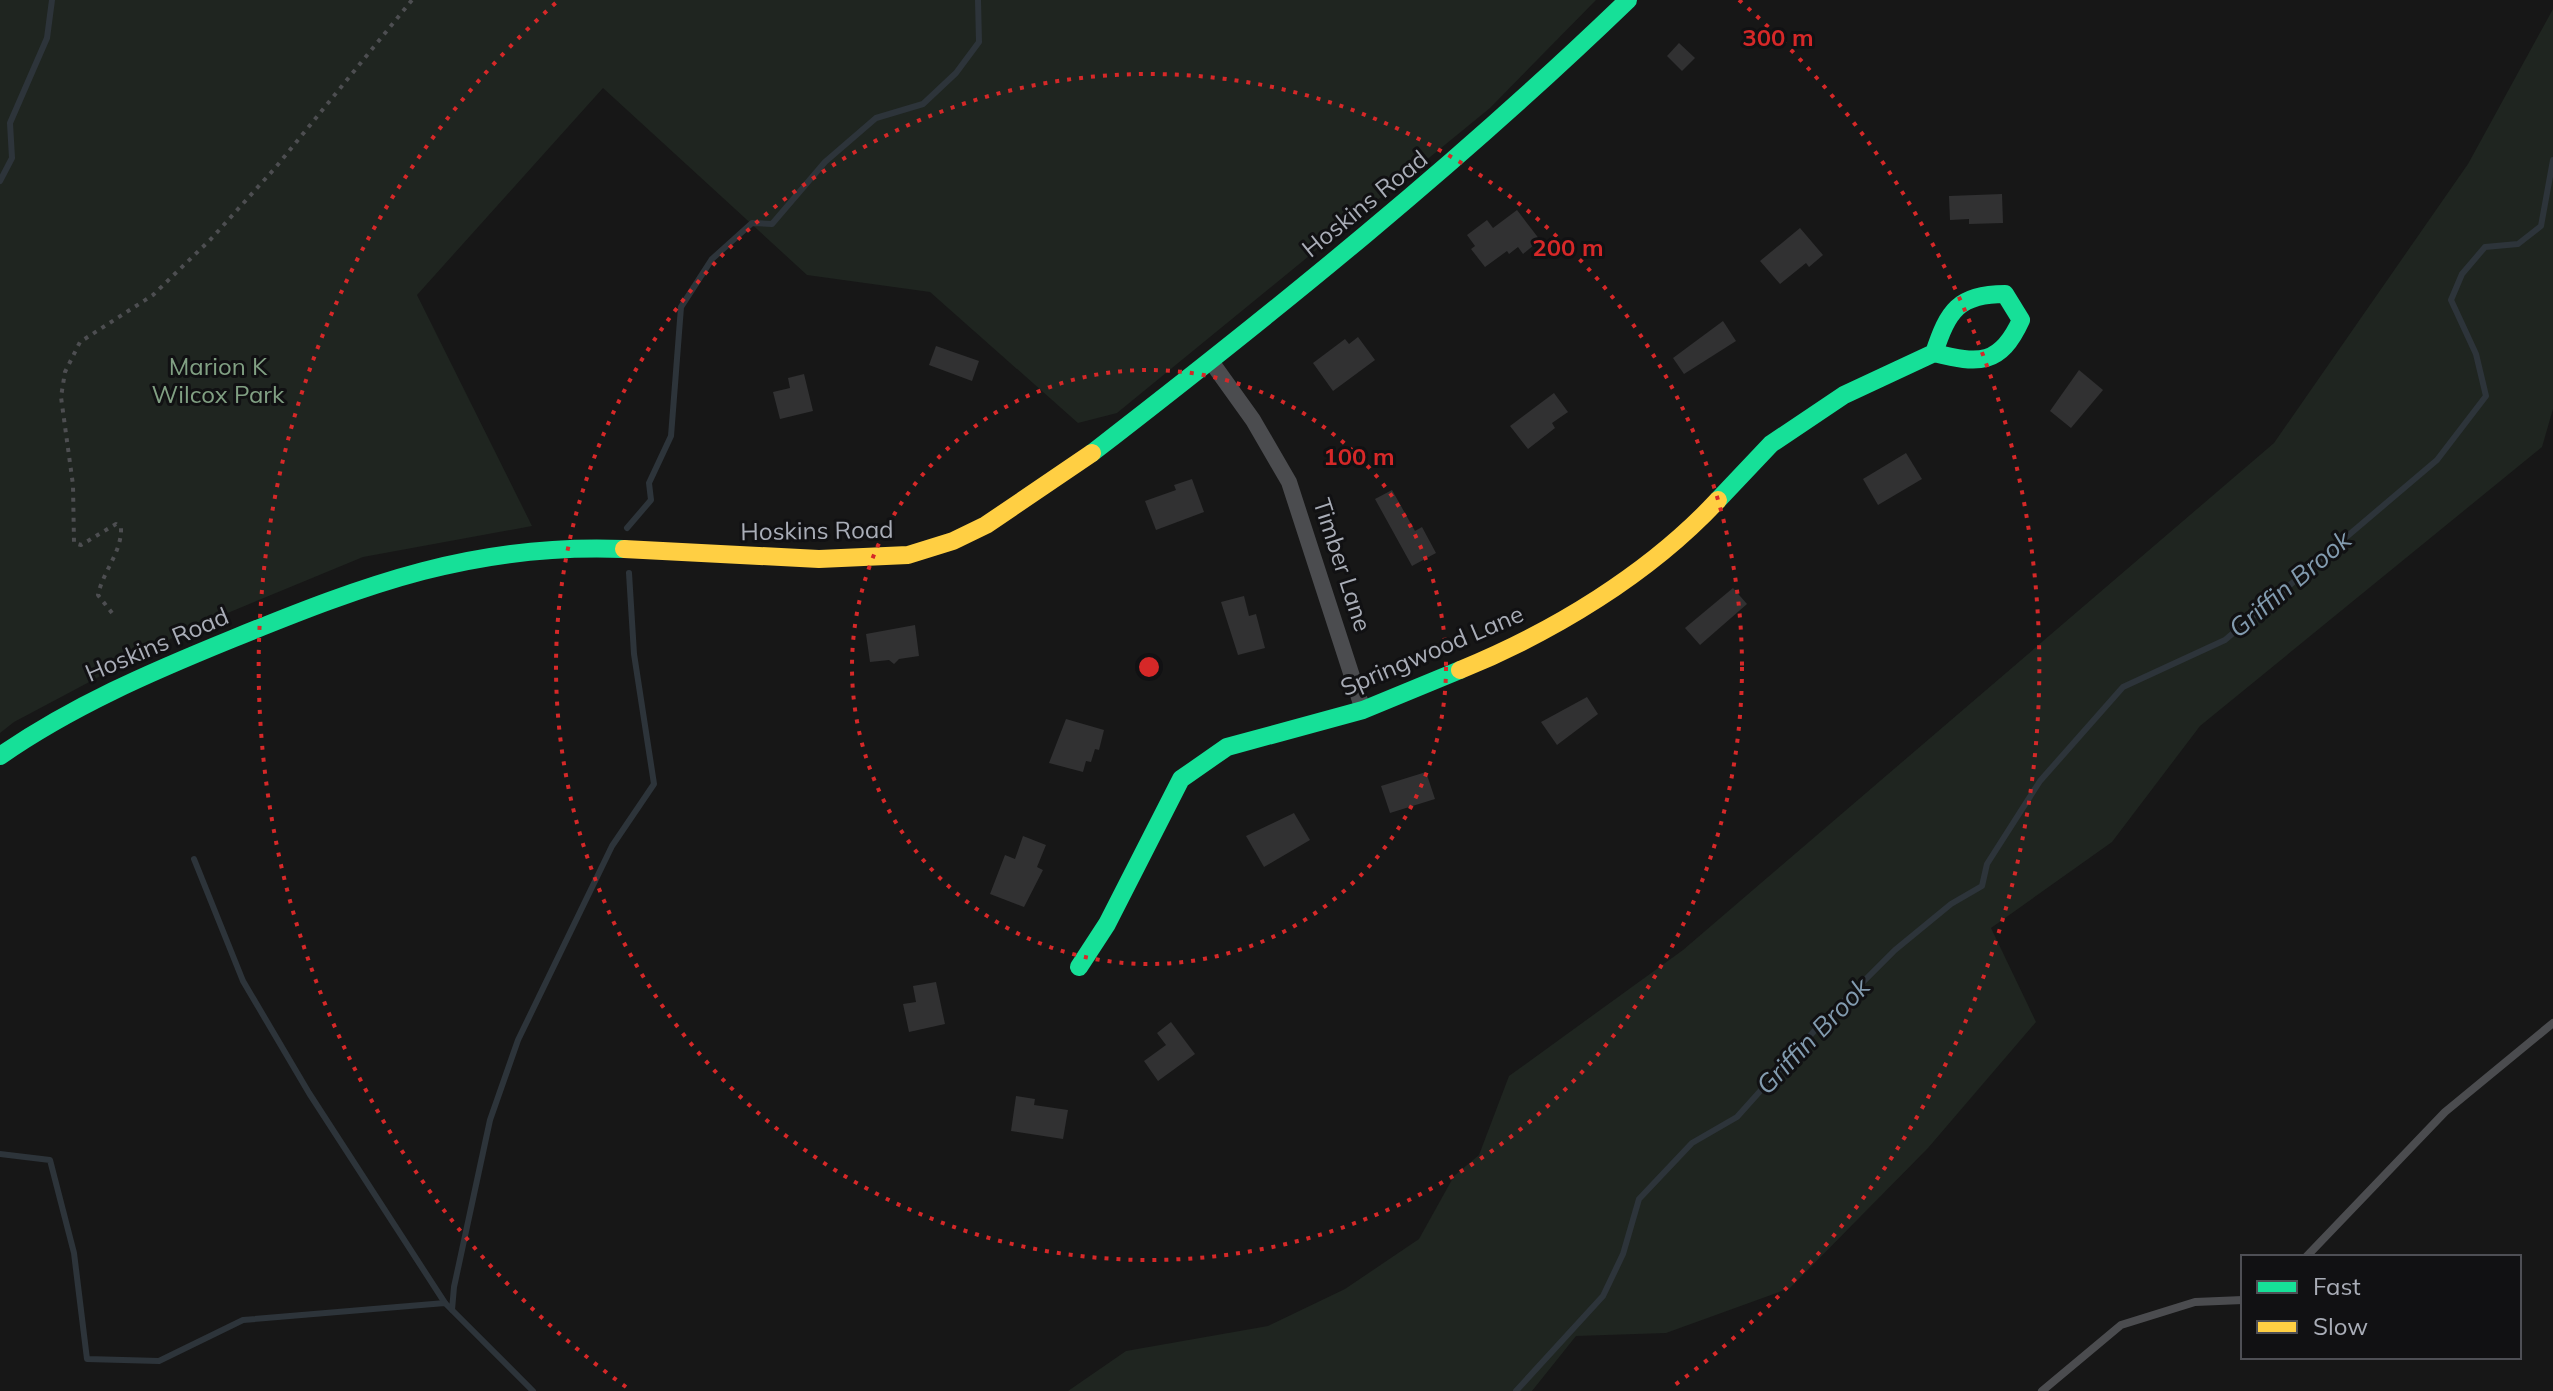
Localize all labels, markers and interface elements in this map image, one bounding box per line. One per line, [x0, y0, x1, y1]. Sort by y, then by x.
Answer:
text: 300 m [1742, 22, 1814, 52]
street label: Hoskins Road [1295, 143, 1433, 263]
text: 200 m [1532, 232, 1604, 262]
park label: Marion K Wilcox Park [152, 351, 285, 409]
text: 100 m [1323, 441, 1395, 471]
street label: Timber Lane [1307, 494, 1379, 635]
street label: Hoskins Road [740, 514, 894, 546]
water label: Griffin Brook [2222, 522, 2358, 644]
street label: Springwood Lane [1336, 598, 1528, 702]
street label: Hoskins Road [80, 600, 233, 688]
centre of rings [1135, 653, 1163, 681]
water label: Griffin Brook [1749, 970, 1877, 1101]
legend [2241, 1255, 2521, 1359]
text: Fast [2313, 1271, 2361, 1301]
text: Slow [2313, 1311, 2368, 1341]

